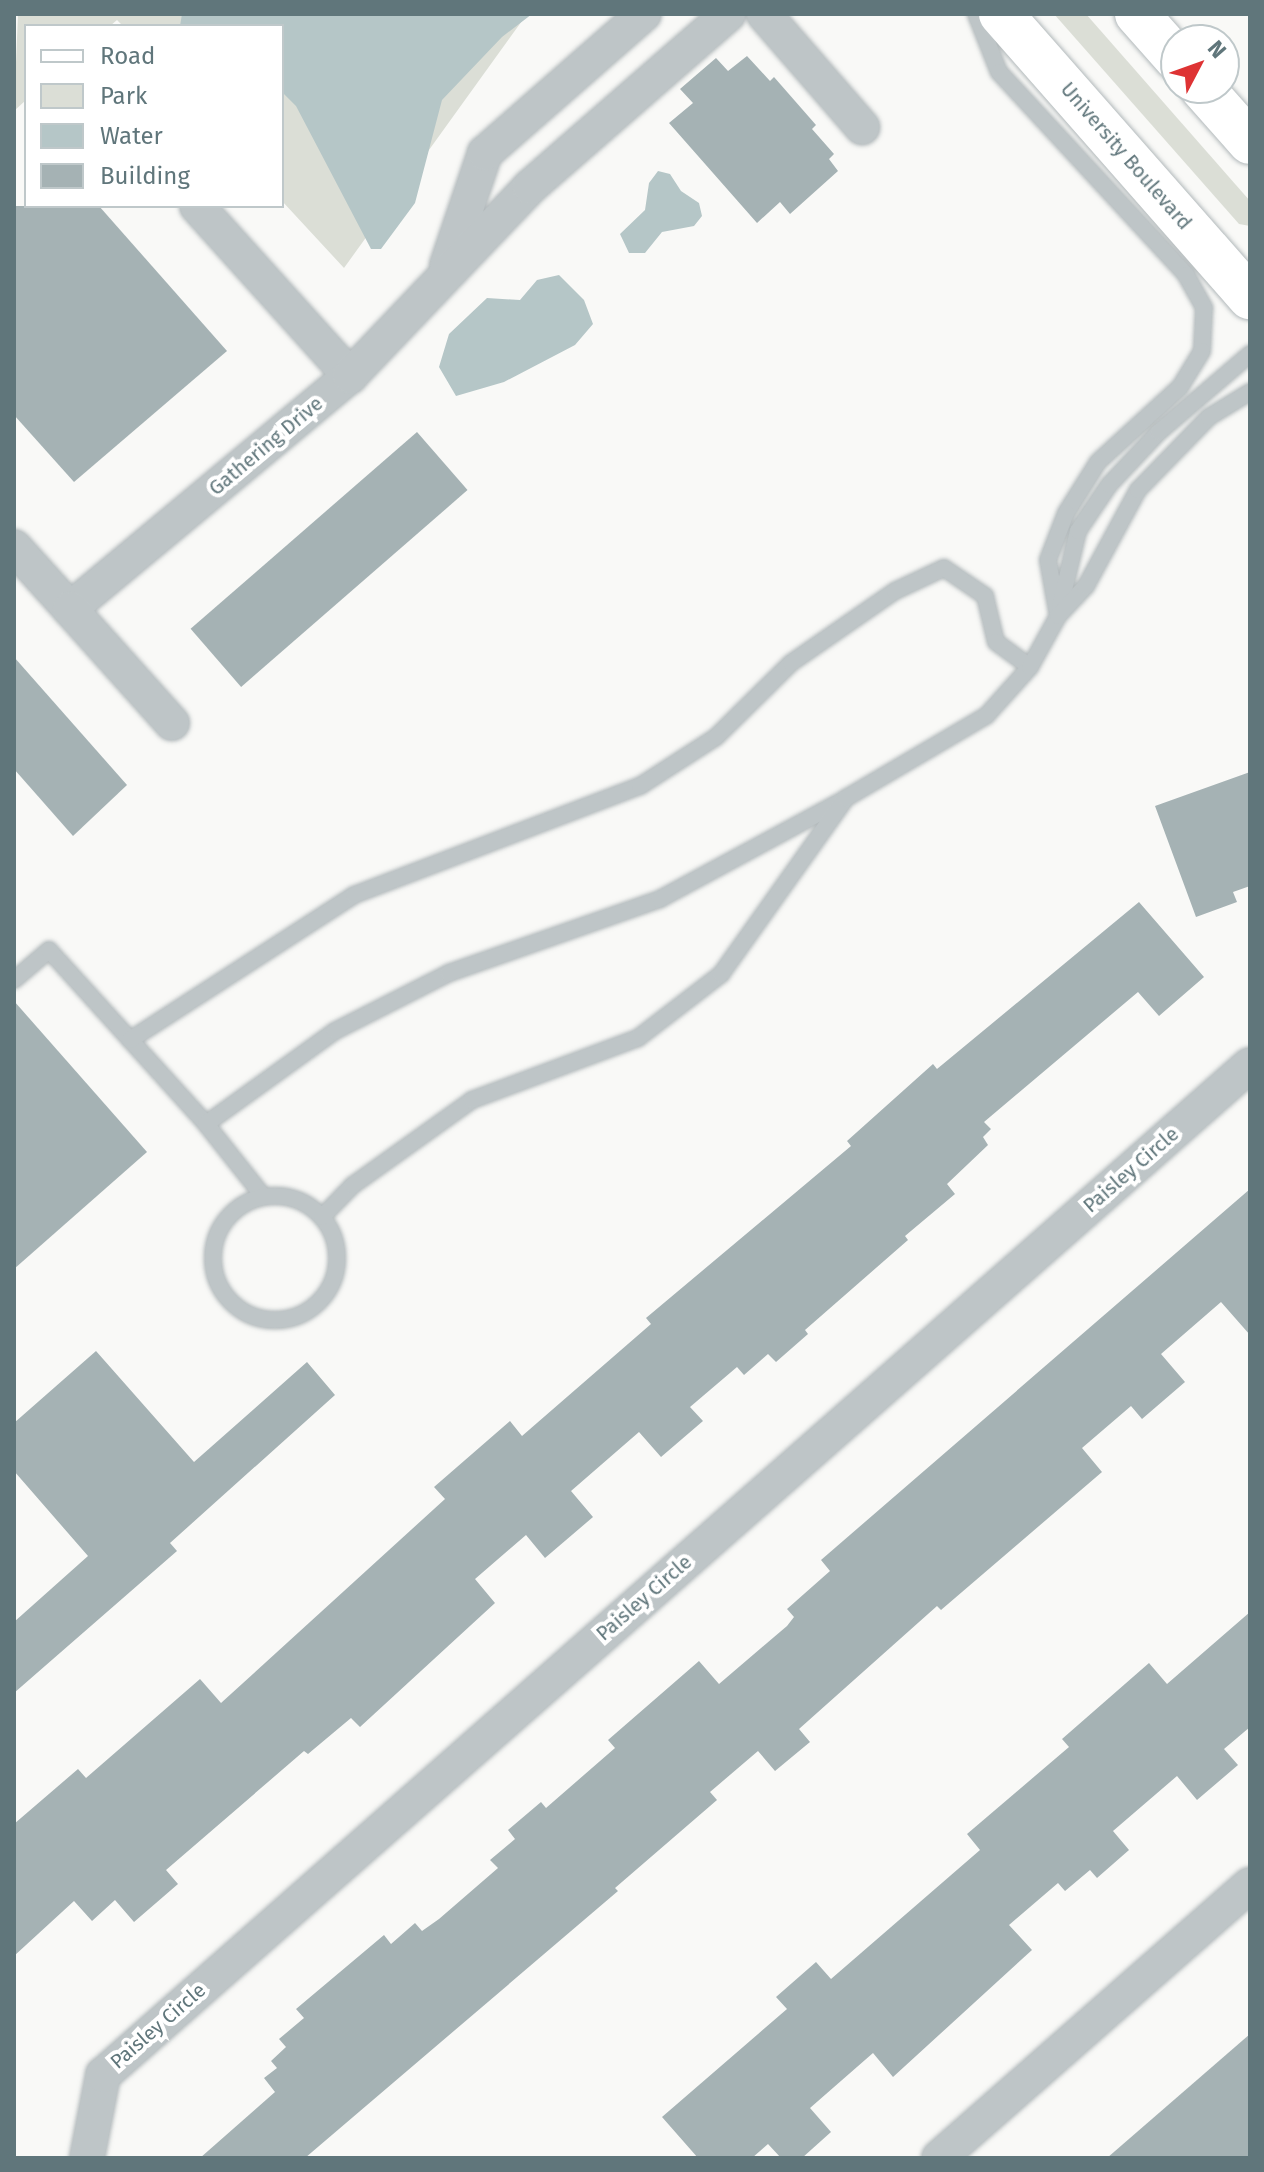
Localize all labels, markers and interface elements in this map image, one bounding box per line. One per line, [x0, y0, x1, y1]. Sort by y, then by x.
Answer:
legend [24, 24, 284, 208]
north arrow [1160, 24, 1240, 104]
text: N [1202, 35, 1232, 64]
text: Road [100, 42, 155, 70]
street label: University Boulevard [1055, 77, 1197, 235]
text: Park [100, 82, 147, 110]
text: Water [100, 122, 163, 150]
text: Building [100, 162, 190, 190]
street label: Gathering Drive [204, 391, 328, 501]
street label: Paisley Circle [1078, 1122, 1184, 1218]
street label: Paisley Circle [591, 1550, 697, 1646]
street label: Paisley Circle [105, 1978, 211, 2074]

